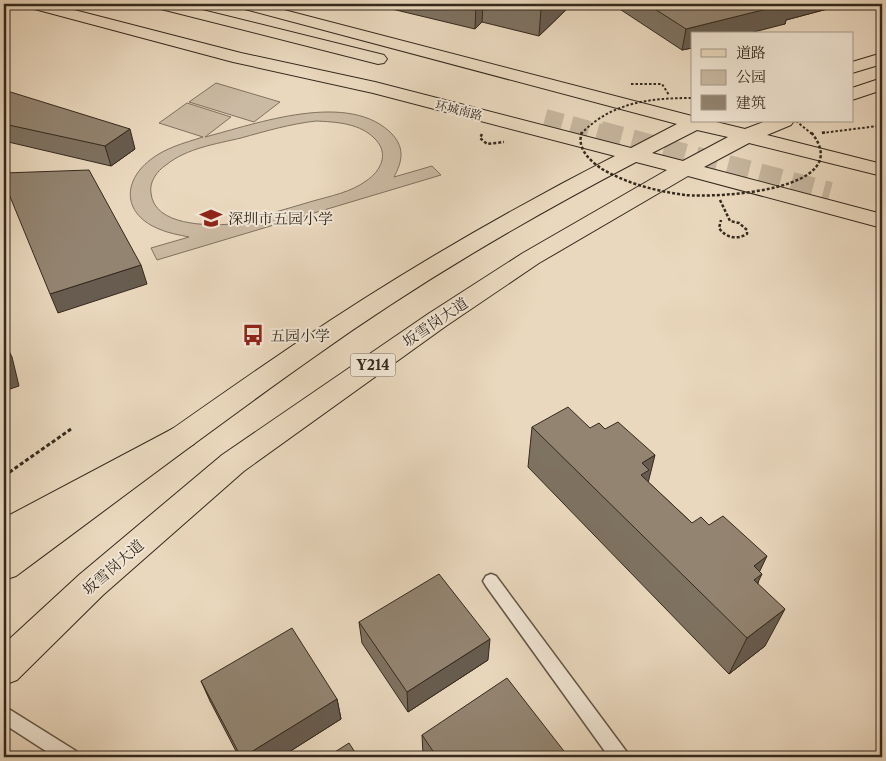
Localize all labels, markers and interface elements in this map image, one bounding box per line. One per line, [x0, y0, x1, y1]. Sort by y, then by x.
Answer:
legend [691, 32, 854, 122]
text: 道路 [736, 43, 766, 62]
text: 公园 [736, 67, 766, 86]
text: 建筑 [736, 93, 766, 112]
street label: 环城南路 [434, 97, 484, 123]
school or university icon: 深圳市五园小学 [198, 205, 224, 231]
place label: 深圳市五园小学 [228, 209, 333, 228]
street label: 坂雪岗大道 [399, 293, 471, 351]
bus stop icon: 五园小学 [240, 322, 266, 348]
place label: 五园小学 [270, 326, 330, 345]
road number: Y214 [350, 354, 396, 376]
street label: 坂雪岗大道 [78, 535, 148, 599]

